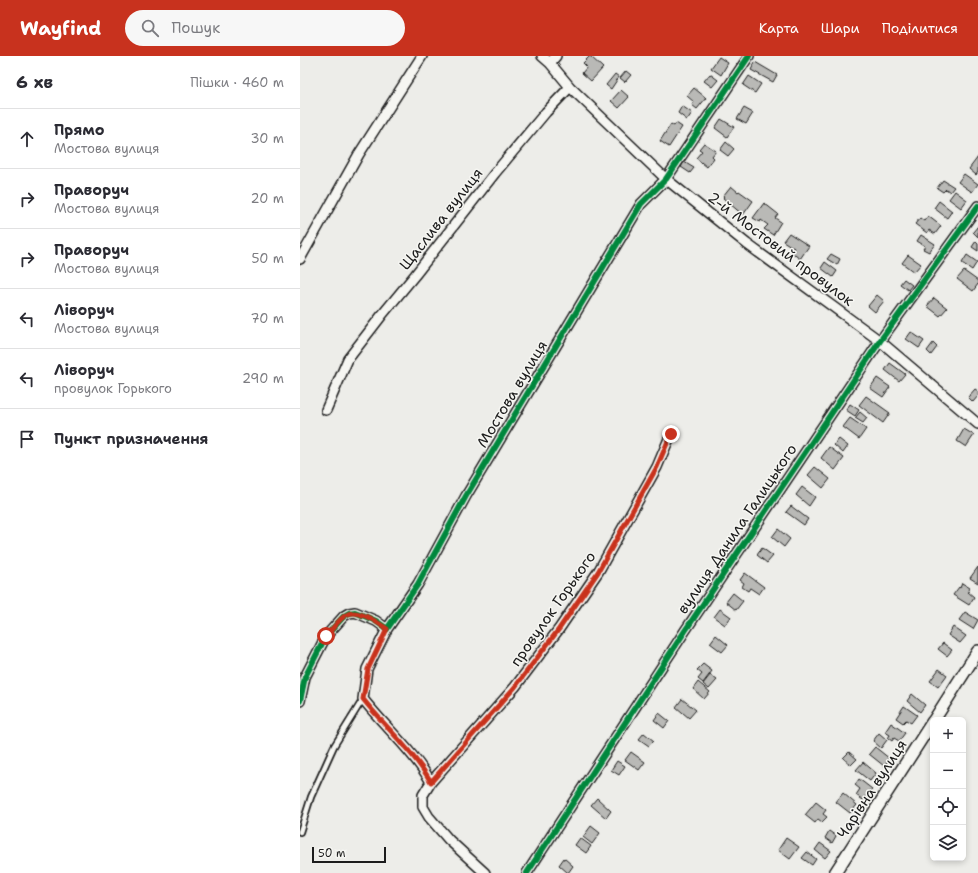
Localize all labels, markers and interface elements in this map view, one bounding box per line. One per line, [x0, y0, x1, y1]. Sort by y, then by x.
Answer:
search box [125, 10, 405, 46]
text: Wayfind [20, 16, 101, 41]
icon: search [139, 17, 161, 39]
text: Пошук [171, 18, 220, 38]
text: Карта [759, 19, 799, 37]
text: Шари [821, 19, 860, 37]
text: Поділитися [882, 19, 958, 37]
text: 6 хв [16, 71, 53, 93]
text: Пішки · 460 m [190, 74, 284, 91]
text: Прямо [54, 120, 104, 140]
icon: ahead [16, 128, 38, 150]
text: 30 m [250, 130, 284, 147]
text: Мостова вулиця [54, 140, 160, 157]
street label: Щаслива вулиця [395, 164, 487, 274]
text: Праворуч [54, 180, 129, 200]
street label: 2-й Мостовий провулок [704, 187, 858, 311]
icon: right [16, 188, 38, 210]
text: 20 m [251, 190, 284, 207]
text: Мостова вулиця [54, 200, 160, 217]
text: Праворуч [54, 240, 129, 260]
icon: right [16, 248, 38, 270]
text: 50 m [251, 250, 284, 267]
text: Мостова вулиця [54, 260, 160, 277]
text: Ліворуч [54, 300, 114, 320]
icon: left [16, 308, 38, 330]
text: 70 m [250, 310, 284, 327]
text: Мостова вулиця [54, 320, 160, 337]
street label: Мостова вулиця [472, 337, 552, 451]
text: Ліворуч [54, 360, 114, 380]
icon: left [16, 368, 38, 390]
text: 290 m [242, 370, 284, 387]
text: провулок Горького [54, 380, 172, 397]
route end [662, 425, 680, 443]
icon: arrive [16, 428, 38, 450]
text: Пункт призначення [54, 429, 209, 449]
street label: вулиця Данила Галицького [673, 440, 801, 618]
street label: провулок Горького [506, 548, 600, 670]
route start [317, 627, 335, 645]
map controls [930, 717, 966, 861]
button: + [930, 717, 966, 753]
street label: Чарівна вулиця [832, 736, 912, 842]
button: − [930, 753, 966, 789]
button: locate [930, 789, 966, 825]
button: layers [930, 825, 966, 861]
scale bar [312, 845, 386, 864]
text: 50 m [318, 846, 346, 861]

